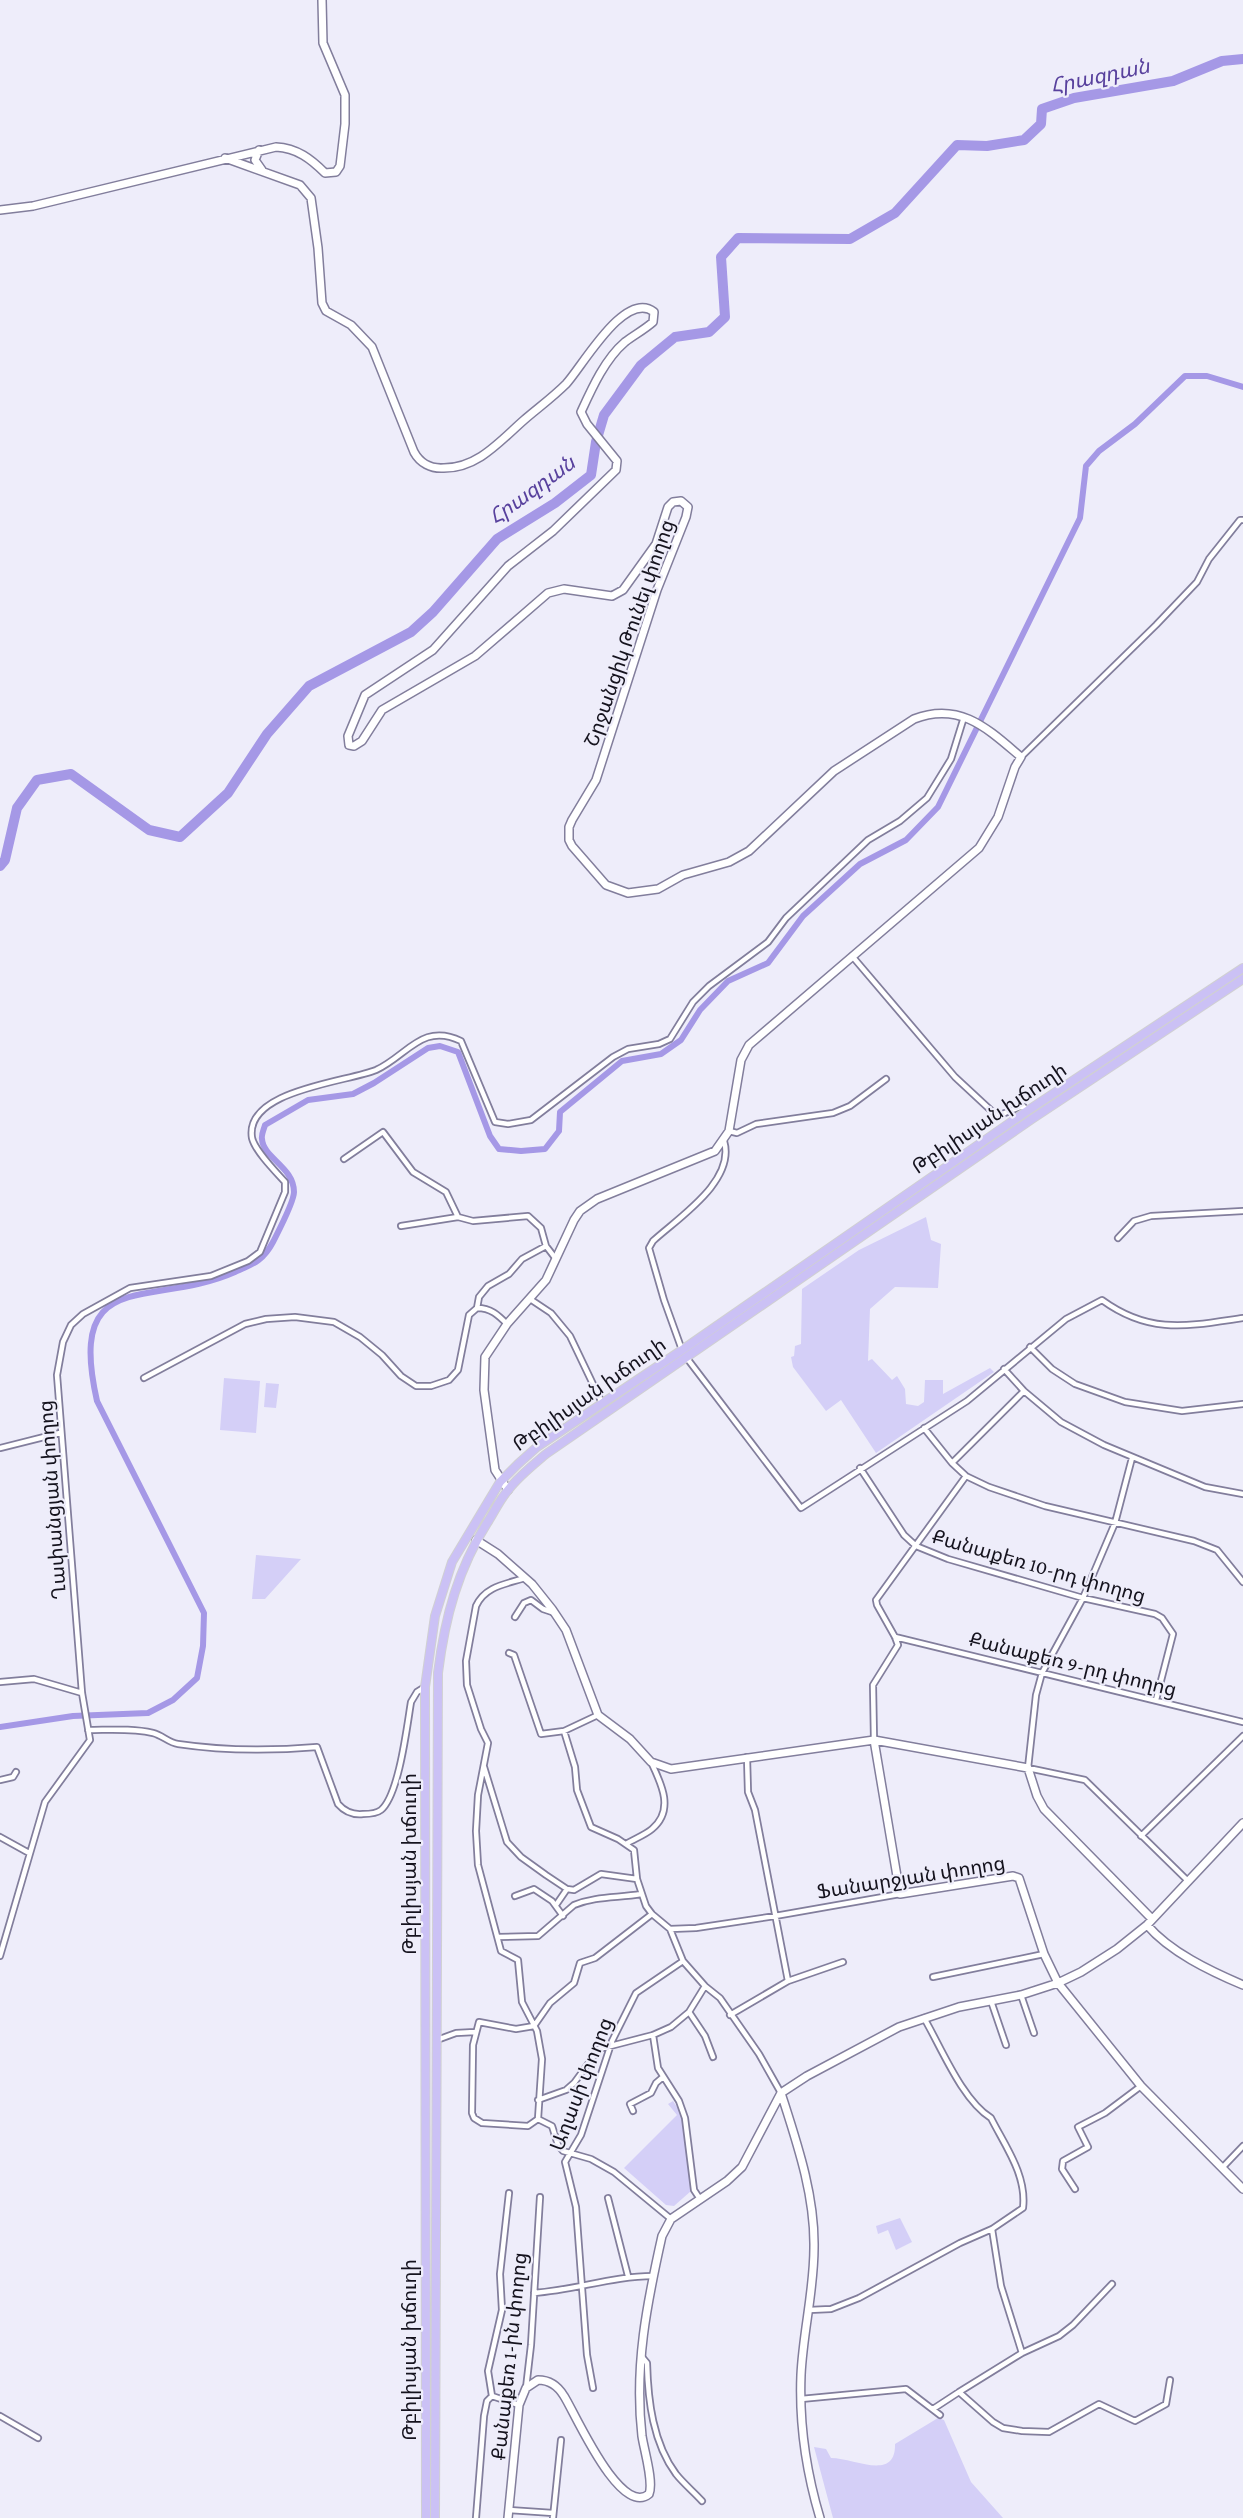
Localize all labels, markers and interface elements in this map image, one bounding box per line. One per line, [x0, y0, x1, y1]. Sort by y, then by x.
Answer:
water label: Հրազդան [1048, 54, 1153, 98]
water label: Հրազդան [484, 450, 581, 529]
street label: Շրջանցիկ Թունել փողոց [580, 517, 679, 750]
street label: Թբիլիսյան խճուղի [908, 1058, 1071, 1179]
street label: Թբիլիսյան խճուղի [508, 1333, 670, 1456]
street label: Ղափանցյան փողոց [34, 1399, 71, 1601]
street label: Քանաքեռ 10-րդ փողոց [930, 1525, 1148, 1608]
street label: Քանաքեռ 9-րդ փողոց [967, 1628, 1179, 1701]
street label: Թբիլիսյան խճուղի [398, 1773, 421, 1955]
street label: Ֆանարջյան փողոց [815, 1851, 1007, 1904]
street label: Աղասի փողոց [546, 2014, 617, 2154]
street label: Քանաքեռ 1-ին փողոց [487, 2251, 532, 2461]
street label: Թբիլիսյան խճուղի [398, 2259, 421, 2441]

